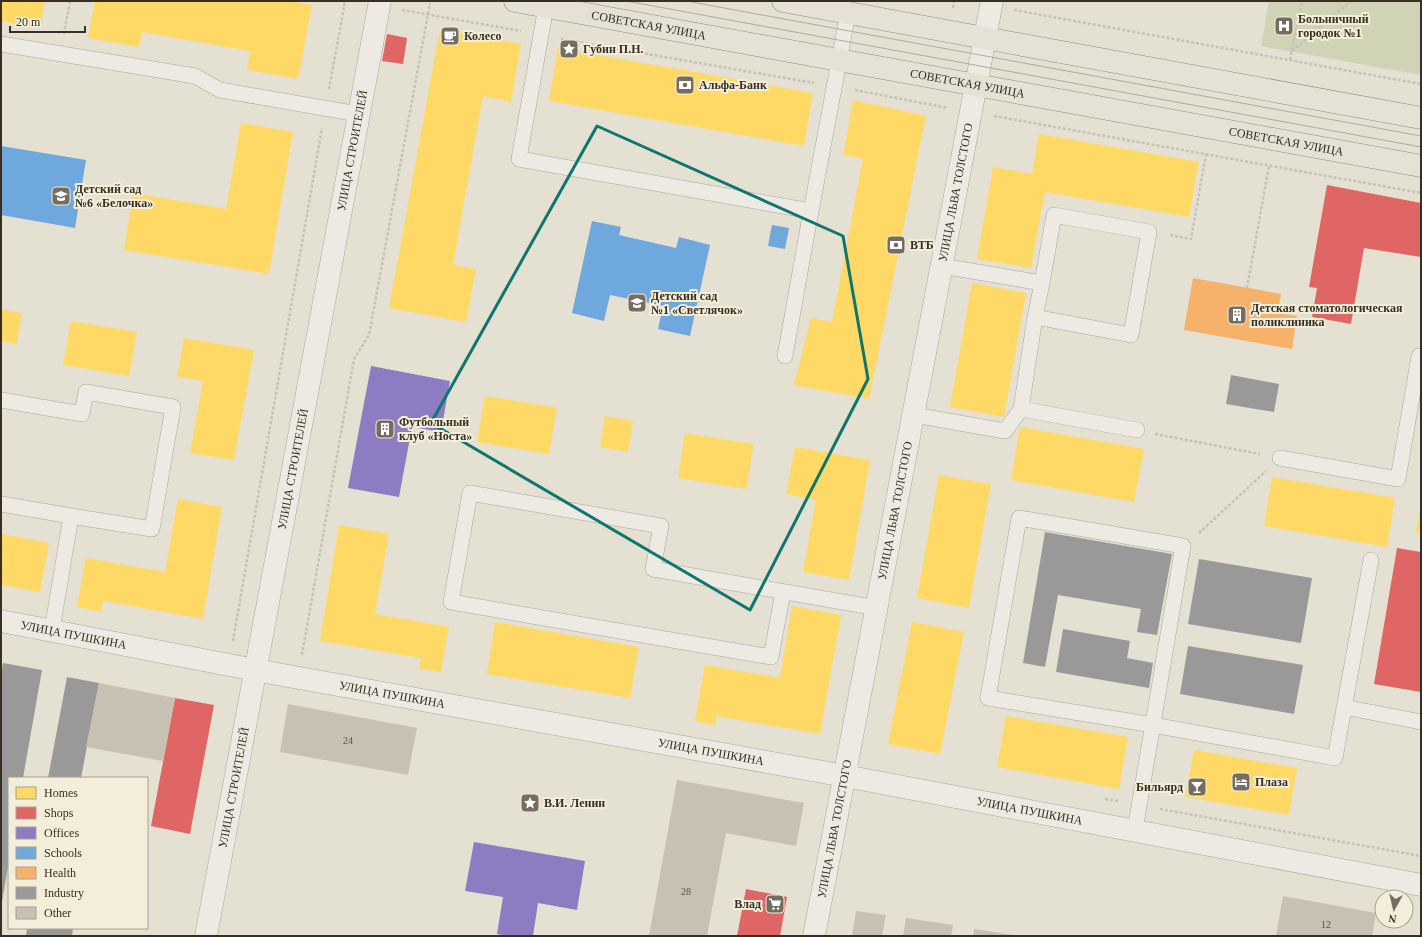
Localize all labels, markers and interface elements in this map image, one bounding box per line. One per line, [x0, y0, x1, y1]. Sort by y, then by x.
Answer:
scale bar [10, 8, 85, 34]
street label: СОВЕТСКАЯ УЛИЦА [590, 8, 708, 43]
place label: Больничный городок №1 [1298, 12, 1369, 40]
text: 20 m [16, 15, 41, 29]
hospital icon: Больничный городок №1 [1273, 15, 1295, 37]
cafe icon: Колесо [439, 25, 461, 47]
place label: Колесо [464, 29, 501, 43]
place icon: Губин П.Н. [558, 38, 580, 60]
place label: Губин П.Н. [583, 42, 644, 56]
street label: СОВЕТСКАЯ УЛИЦА [909, 66, 1026, 101]
bank icon: Альфа-Банк [674, 74, 696, 96]
place label: Альфа-Банк [699, 78, 767, 92]
street label: УЛИЦА СТРОИТЕЛЕЙ [334, 89, 370, 212]
street label: УЛИЦА ЛЬВА ТОЛСТОГО [936, 122, 976, 263]
street label: СОВЕТСКАЯ УЛИЦА [1228, 124, 1345, 159]
place label: Детский сад №6 «Белочка» [75, 182, 153, 210]
school or university icon: Детский сад №6 «Белочка» [50, 185, 72, 207]
bank icon: ВТБ [885, 234, 907, 256]
place label: ВТБ [910, 238, 934, 252]
place label: Детский сад №1 «Светлячок» [651, 289, 743, 317]
school or university icon: Детский сад №1 «Светлячок» [626, 292, 648, 314]
place label: Детская стоматологическая поликлиника [1251, 301, 1403, 329]
building icon: Детская стоматологическая поликлиника [1226, 304, 1248, 326]
street label: УЛИЦА СТРОИТЕЛЕЙ [275, 407, 311, 531]
place label: Футбольный клуб «Носта» [399, 415, 472, 443]
building icon: Футбольный клуб «Носта» [374, 418, 396, 440]
street label: УЛИЦА ЛЬВА ТОЛСТОГО [875, 440, 915, 581]
street label: УЛИЦА ПУШКИНА [19, 618, 128, 652]
street label: УЛИЦА ПУШКИНА [338, 678, 447, 711]
street label: УЛИЦА СТРОИТЕЛЕЙ [216, 726, 252, 849]
house number: 24 [343, 735, 353, 746]
street label: УЛИЦА ПУШКИНА [657, 736, 766, 768]
street label: УЛИЦА ЛЬВА ТОЛСТОГО [814, 758, 854, 899]
hotel icon: Плаза [1230, 771, 1252, 793]
place label: Плаза [1255, 775, 1288, 789]
bar icon: Бильярд [1186, 776, 1208, 798]
legend [8, 777, 148, 929]
place label: Бильярд [1136, 780, 1183, 794]
text: Homes [44, 786, 78, 800]
place icon: В.И. Ленин [519, 792, 541, 814]
street label: УЛИЦА ПУШКИНА [975, 794, 1084, 828]
place label: В.И. Ленин [544, 796, 605, 810]
text: Shops [44, 806, 74, 820]
text: Offices [44, 826, 79, 840]
text: Schools [44, 846, 82, 860]
text: Health [44, 866, 76, 880]
text: Industry [44, 886, 84, 900]
house number: 28 [681, 886, 691, 897]
north arrow [1374, 889, 1414, 929]
supermarket icon: Влад [764, 893, 786, 915]
place label: Влад [734, 897, 761, 911]
text: Other [44, 906, 71, 920]
text: N [1388, 912, 1397, 925]
house number: 12 [1321, 919, 1331, 930]

